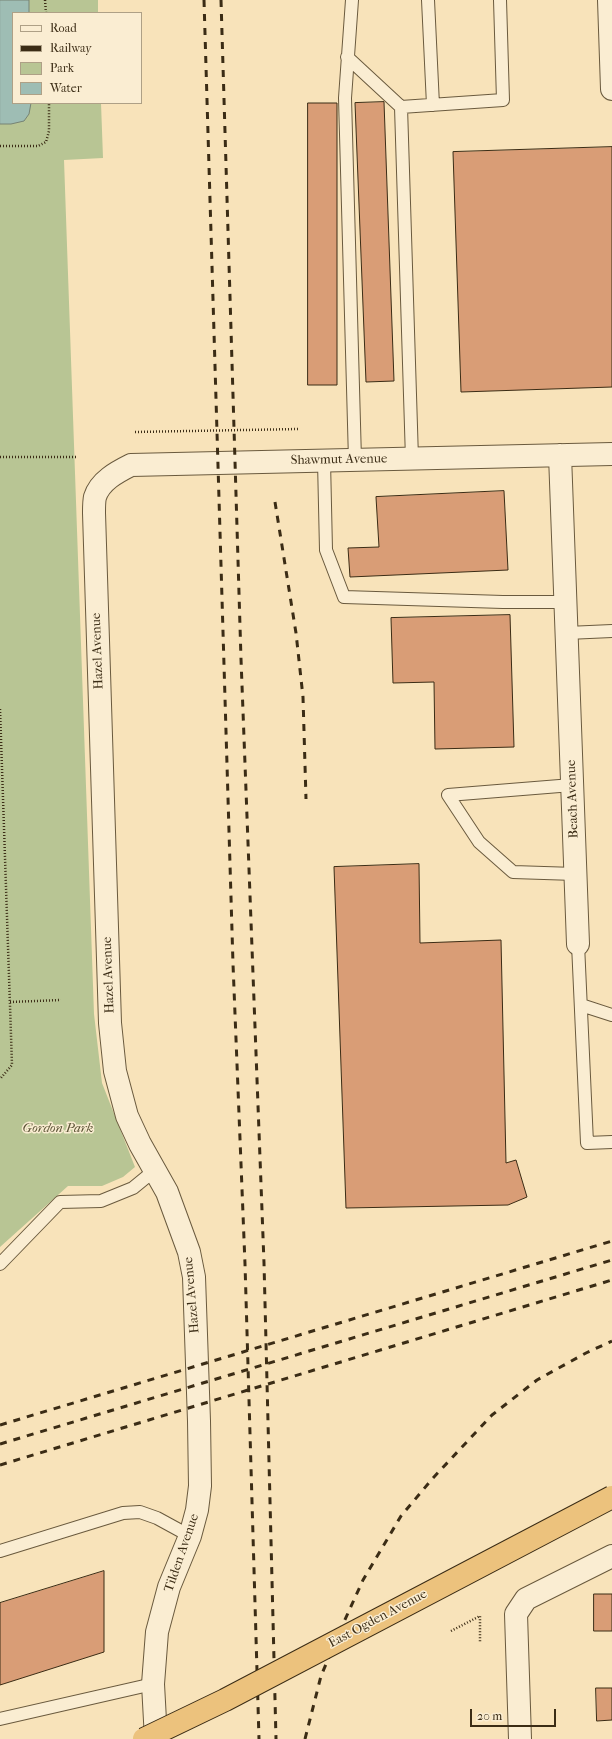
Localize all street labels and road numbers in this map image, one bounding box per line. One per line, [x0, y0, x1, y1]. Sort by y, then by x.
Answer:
street label: Shawmut Avenue [290, 451, 388, 469]
street label: Hazel Avenue [89, 612, 107, 690]
street label: Beach Avenue [564, 759, 582, 839]
street label: Hazel Avenue [100, 936, 118, 1014]
street label: Hazel Avenue [181, 1256, 203, 1334]
street label: Tilden Avenue [161, 1512, 203, 1594]
street label: East Ogden Avenue [326, 1586, 430, 1652]

